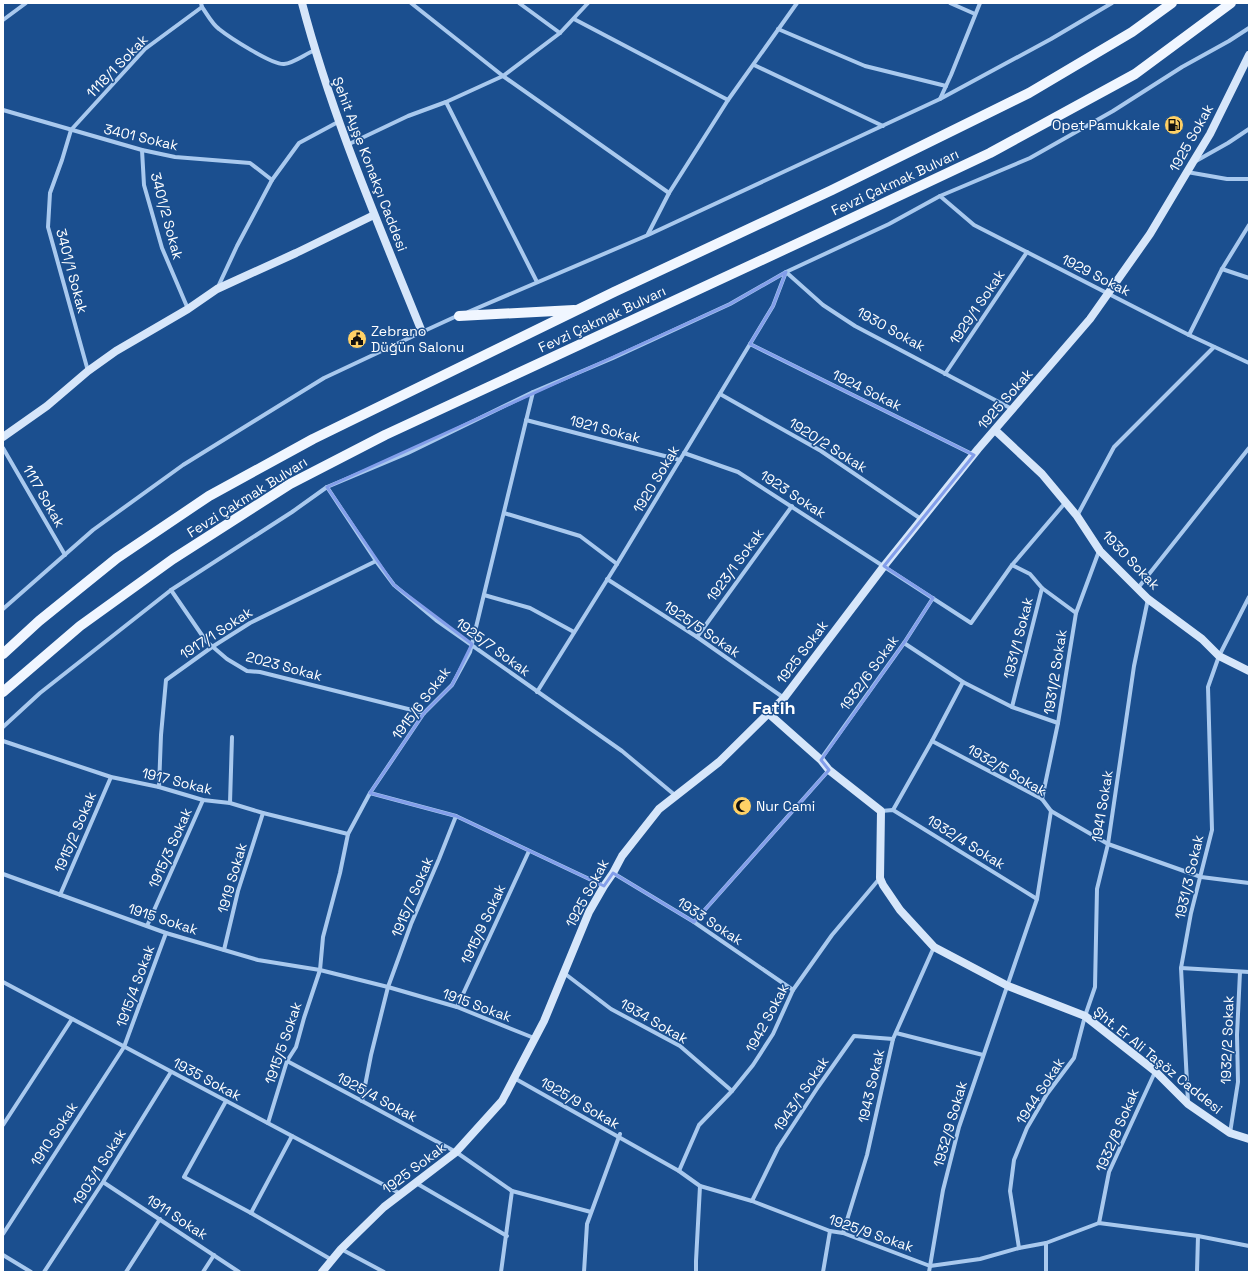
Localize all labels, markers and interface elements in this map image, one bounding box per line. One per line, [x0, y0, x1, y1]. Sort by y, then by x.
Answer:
street label: 1118/1 Sokak [82, 30, 152, 101]
street label: Şehit Ayşe Konakçı Caddesi [328, 74, 412, 254]
street label: 1925 Sokak [1165, 100, 1217, 175]
fuel station icon: Opet Pamukkale [1163, 114, 1185, 136]
place label: Opet Pamukkale [1052, 116, 1160, 134]
street label: 3401 Sokak [102, 120, 180, 154]
street label: Fevzi Çakmak Bulvarı [828, 145, 962, 219]
street label: 3401/2 Sokak [147, 170, 187, 262]
street label: 3401/1 Sokak [52, 227, 92, 316]
street label: 1929 Sokak [1058, 250, 1134, 300]
street label: 1929/1 Sokak [945, 266, 1009, 348]
street label: Fevzi Çakmak Bulvarı [535, 282, 669, 356]
street label: 1930 Sokak [854, 303, 929, 355]
place label: Zebrano Düğün Salonu [371, 322, 464, 356]
public building icon: Zebrano Düğün Salonu [346, 328, 368, 350]
street label: 1925 Sokak [974, 364, 1037, 433]
street label: 1924 Sokak [829, 365, 905, 415]
street label: 1921 Sokak [568, 411, 643, 447]
street label: 1920/2 Sokak [785, 414, 871, 477]
street label: 1920 Sokak [629, 442, 683, 516]
street label: Fevzi Çakmak Bulvarı [184, 453, 310, 541]
street label: 1117 Sokak [19, 462, 69, 531]
street label: 1923 Sokak [757, 466, 830, 522]
street label: 1923/1 Sokak [702, 525, 768, 605]
street label: 1930 Sokak [1098, 527, 1164, 594]
street label: 1931/1 Sokak [999, 595, 1037, 681]
street label: 1925/5 Sokak [660, 597, 744, 661]
street label: 1917/1 Sokak [176, 603, 256, 663]
street label: 1925/7 Sokak [452, 614, 534, 680]
street label: 1925 Sokak [772, 616, 832, 687]
street label: 1931/2 Sokak [1039, 628, 1071, 716]
street label: 1932/6 Sokak [836, 631, 903, 714]
street label: 2023 Sokak [244, 647, 324, 685]
street label: 1915/6 Sokak [388, 663, 454, 743]
district label: Fatih [752, 696, 796, 719]
street label: 1932/5 Sokak [964, 740, 1050, 800]
street label: 1917 Sokak [140, 764, 215, 799]
street label: 1941 Sokak [1087, 768, 1117, 843]
street label: 1915/2 Sokak [50, 788, 100, 875]
mosque icon: Nur Cami [731, 795, 753, 817]
place label: Nur Cami [756, 797, 815, 815]
street label: 1915/3 Sokak [144, 805, 196, 891]
street label: 1932/4 Sokak [923, 811, 1009, 873]
street label: 1931/3 Sokak [1171, 833, 1208, 921]
street label: 1919 Sokak [213, 840, 251, 915]
street label: 1915/7 Sokak [387, 854, 437, 940]
street label: 1925 Sokak [561, 855, 613, 930]
street label: 1915/9 Sokak [457, 881, 510, 967]
street label: 1933 Sokak [674, 893, 747, 949]
street label: 1915 Sokak [126, 899, 201, 939]
street label: 1915/4 Sokak [112, 942, 158, 1030]
street label: 1942 Sokak [741, 980, 793, 1056]
street label: 1915 Sokak [440, 984, 515, 1026]
street label: 1934 Sokak [617, 994, 692, 1048]
street label: 1932/2 Sokak [1216, 995, 1238, 1085]
street label: 1915/5 Sokak [260, 999, 306, 1087]
street label: Şht. Er Ali Taşöz Caddesi [1090, 1002, 1226, 1118]
street label: 1943 Sokak [854, 1047, 888, 1125]
street label: 1935 Sokak [170, 1053, 245, 1105]
street label: 1943/1 Sokak [769, 1053, 833, 1135]
street label: 1944 Sokak [1012, 1054, 1068, 1128]
street label: 1925/4 Sokak [333, 1068, 421, 1126]
street label: 1925/9 Sokak [537, 1073, 623, 1133]
street label: 1932/9 Sokak [929, 1078, 971, 1169]
street label: 1932/8 Sokak [1091, 1085, 1143, 1174]
street label: 1910 Sokak [27, 1098, 82, 1170]
street label: 1903/1 Sokak [68, 1125, 130, 1209]
street label: 1925 Sokak [379, 1138, 450, 1198]
street label: 1911 Sokak [143, 1190, 212, 1244]
street label: 1925/9 Sokak [826, 1210, 916, 1256]

